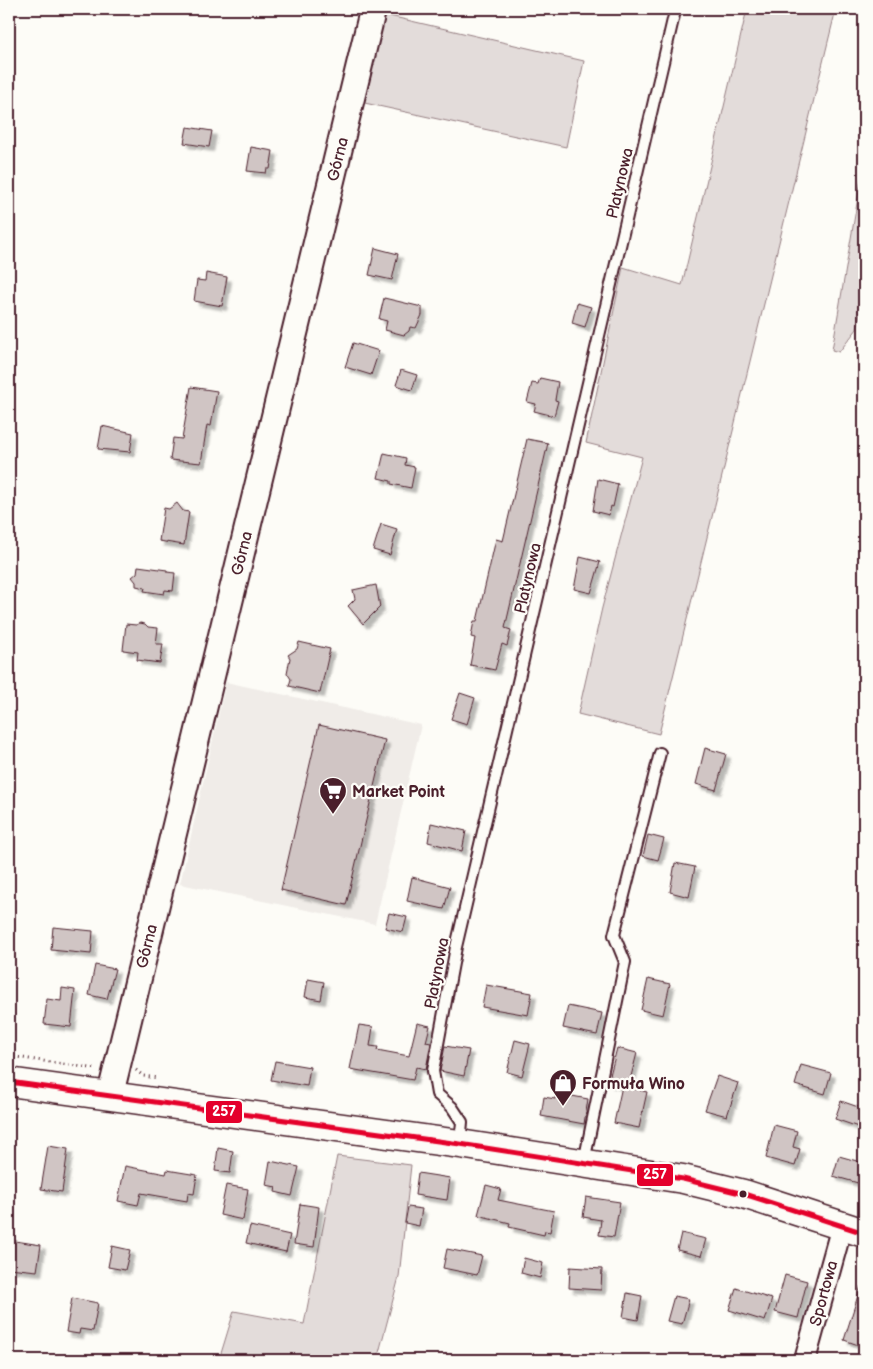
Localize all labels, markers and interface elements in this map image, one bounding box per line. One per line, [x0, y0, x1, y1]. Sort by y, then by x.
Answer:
street label: Górna [324, 135, 353, 183]
street label: Platynowa [603, 146, 638, 221]
street label: Górna [228, 529, 257, 577]
street label: Platynowa [511, 541, 546, 616]
supermarket icon: Market Point [318, 776, 348, 815]
place label: Market Point [352, 783, 446, 802]
street label: Górna [133, 922, 162, 970]
street label: Platynowa [421, 936, 454, 1011]
shop icon: Formuła Wino [548, 1068, 578, 1107]
place label: Formuła Wino [582, 1075, 685, 1094]
line badge: 257 [205, 1100, 243, 1124]
text: 257 [212, 1103, 236, 1120]
line badge: 257 [636, 1163, 674, 1187]
text: 257 [643, 1166, 667, 1183]
unlabelled marker [738, 1189, 748, 1199]
street label: Sportowa [807, 1259, 842, 1328]

